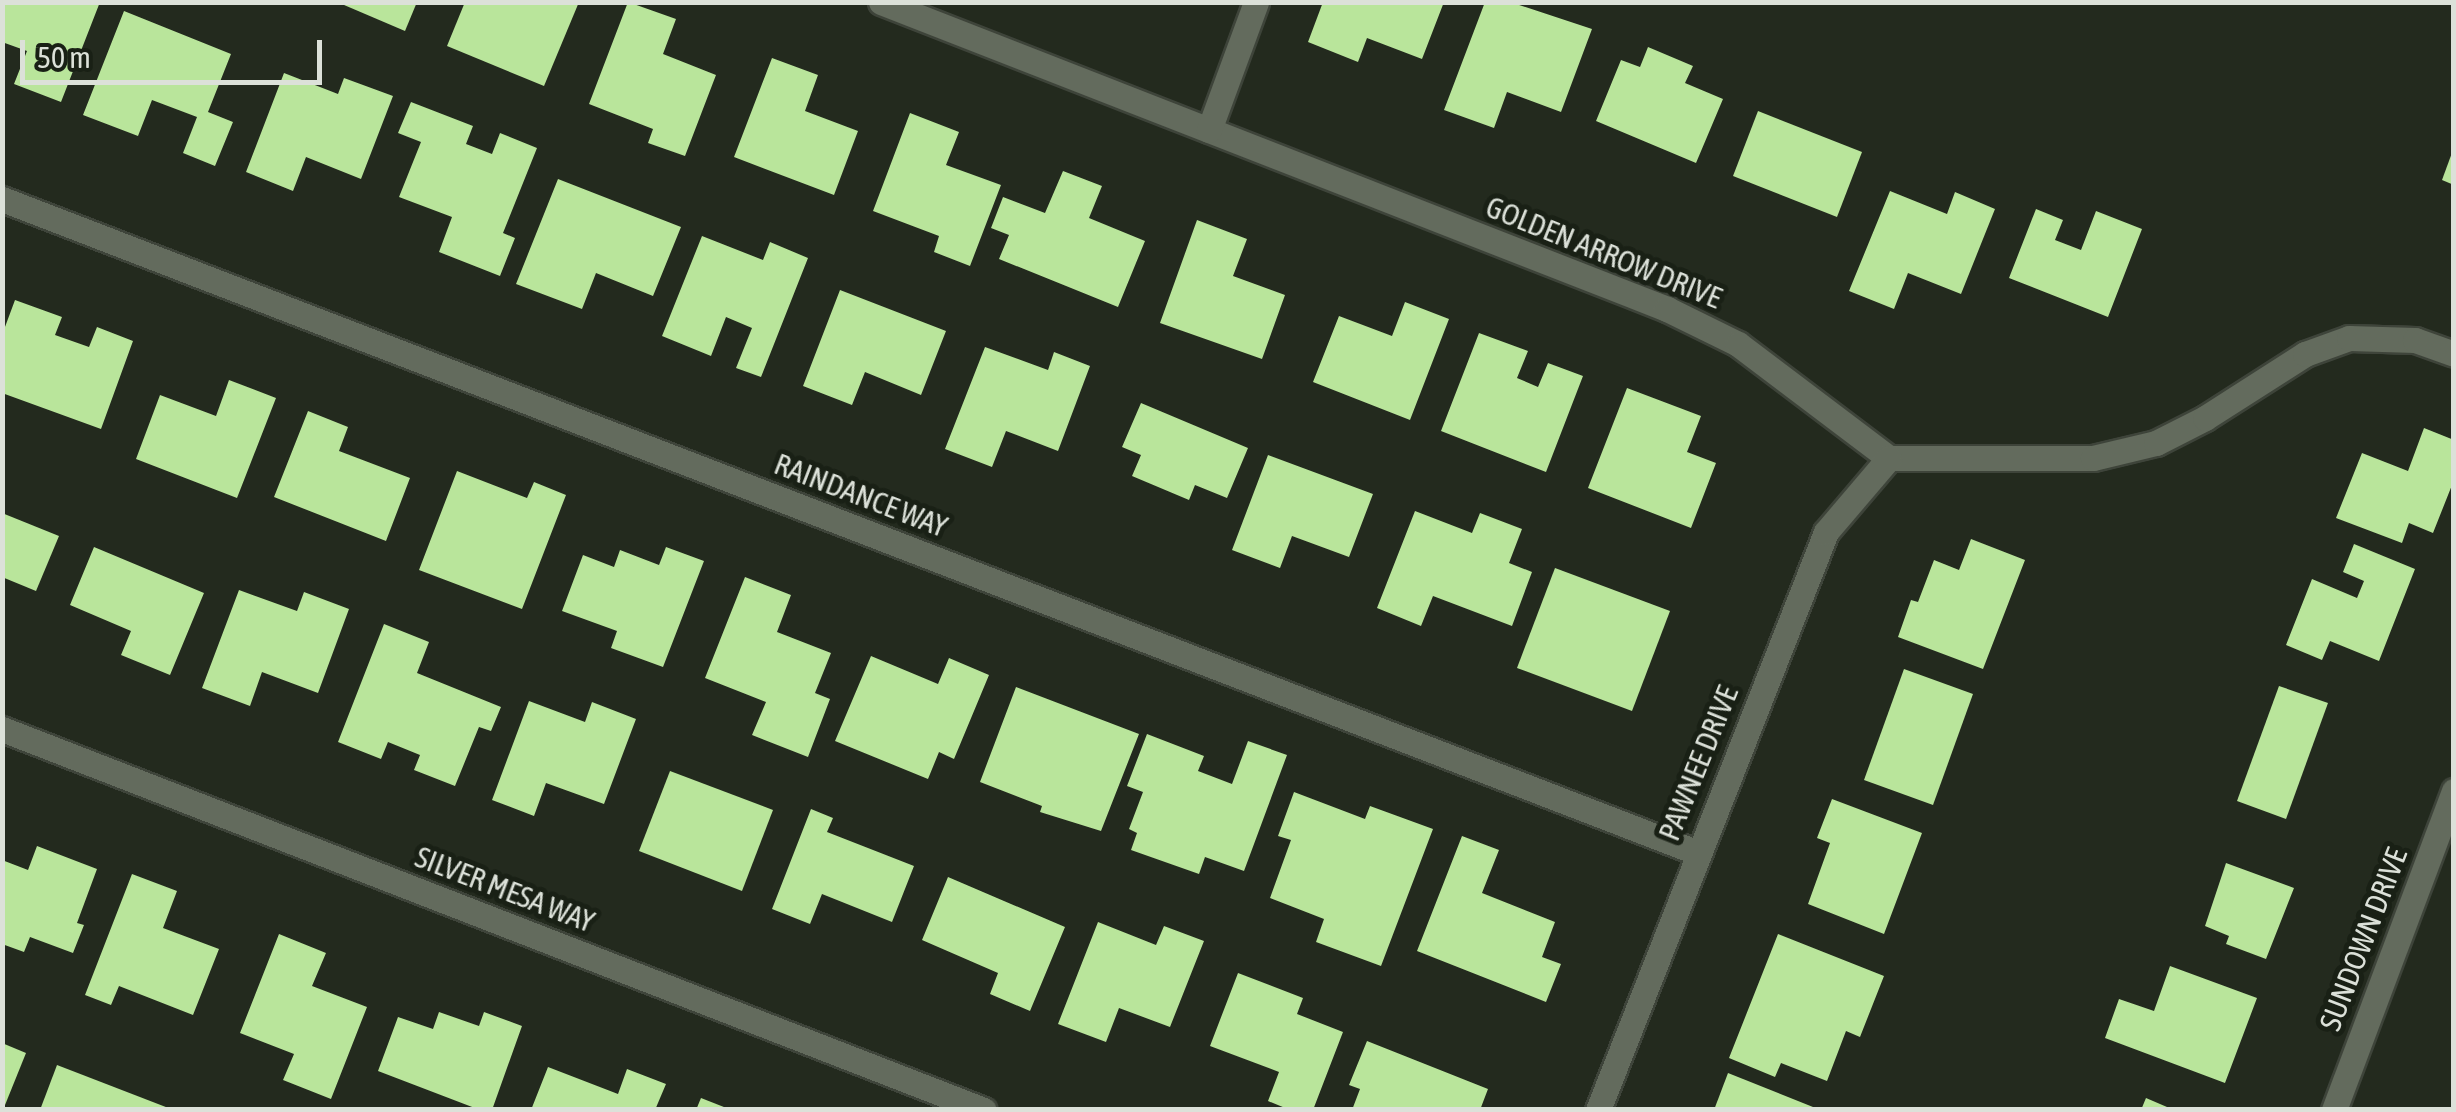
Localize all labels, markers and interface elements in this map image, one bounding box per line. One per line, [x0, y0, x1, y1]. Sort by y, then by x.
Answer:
scale bar [25, 20, 328, 82]
text: 50 m [37, 40, 91, 74]
street label: GOLDEN ARROW DRIVE [1481, 188, 1727, 316]
street label: RAINDANCE WAY [769, 446, 953, 544]
street label: PAWNEE DRIVE [1651, 680, 1745, 846]
street label: SILVER MESA WAY [410, 838, 600, 940]
street label: SUNDOWN DRIVE [2312, 843, 2414, 1035]

